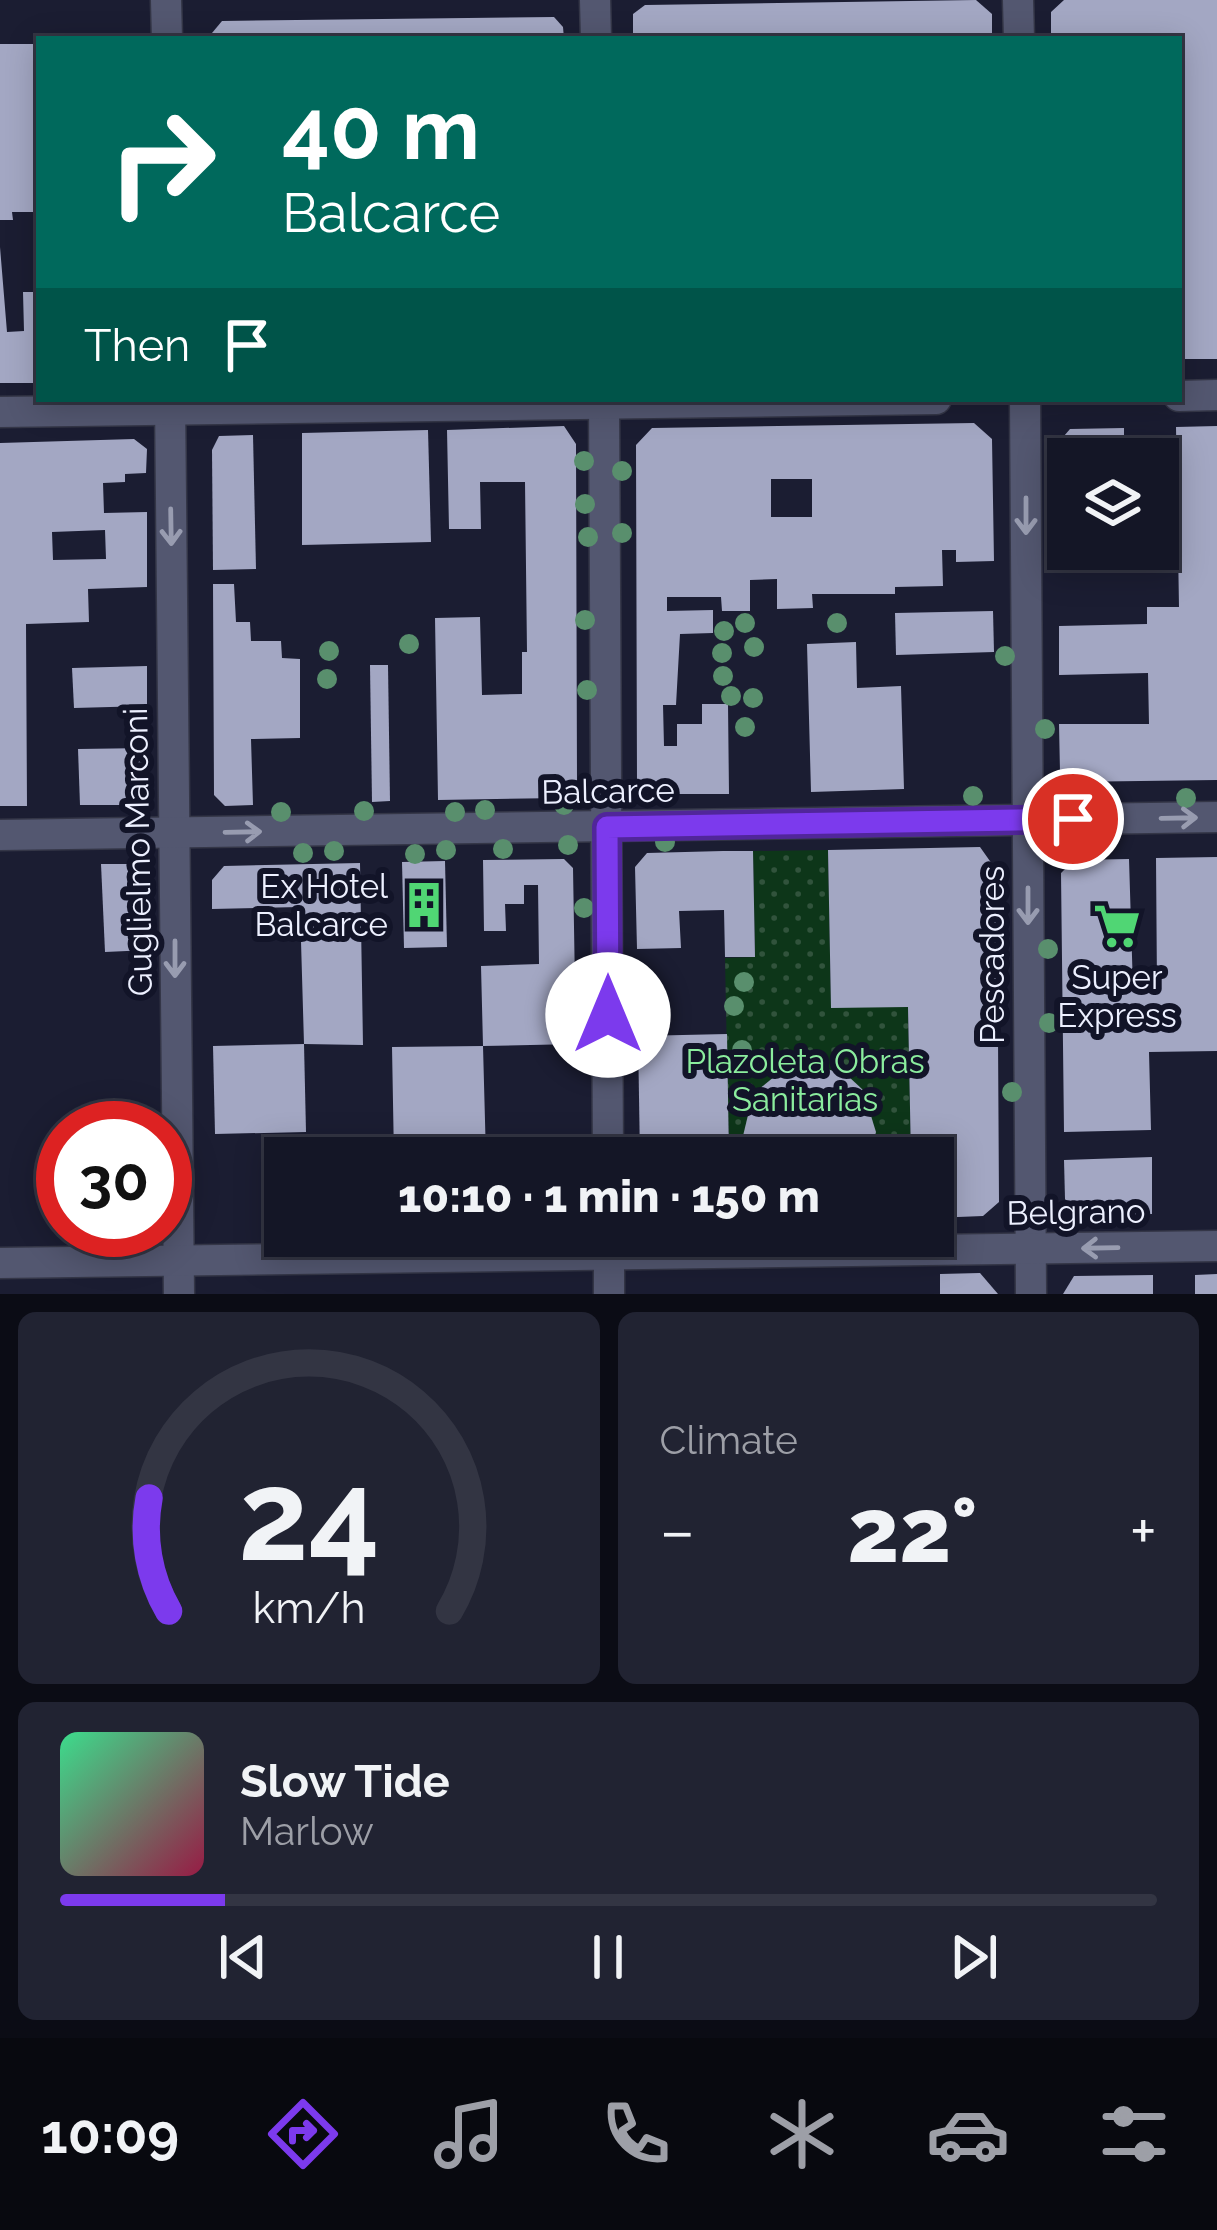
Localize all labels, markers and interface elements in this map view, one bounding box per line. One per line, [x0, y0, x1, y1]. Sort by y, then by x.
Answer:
text: 40 m [282, 80, 480, 179]
icon: right [84, 84, 240, 240]
text: Balcarce [282, 181, 500, 245]
icon: arrive [214, 312, 280, 378]
text: Then [84, 319, 190, 372]
map controls [1047, 438, 1179, 570]
button: layers [1047, 438, 1179, 570]
one-way arrow [1015, 496, 1037, 535]
one-way arrow [160, 507, 182, 546]
street label: Guglielmo Marconi [116, 708, 160, 996]
pin [1022, 768, 1124, 870]
street label: Balcarce [541, 770, 675, 812]
icon: arrive [1040, 786, 1106, 852]
one-way arrow [1159, 807, 1198, 829]
one-way arrow [223, 821, 262, 843]
street label: Pescadores [973, 866, 1012, 1044]
place label: Ex Hotel Balcarce [255, 867, 389, 944]
building icon: Ex Hotel Balcarce [399, 880, 449, 930]
one-way arrow [1017, 886, 1039, 925]
supermarket icon: Super Express [1092, 901, 1142, 951]
one-way arrow [164, 939, 187, 978]
position arrow [545, 952, 671, 1078]
place label: Super Express [1057, 958, 1177, 1035]
park label: Plazoleta Obras Sanitarias [685, 1042, 925, 1119]
speed limit sign: 30 [36, 1101, 192, 1257]
text: 10:10 · 1 min · 150 m [398, 1170, 820, 1223]
street label: Belgrano [1006, 1191, 1146, 1233]
one-way arrow [1081, 1237, 1120, 1260]
text: Climate [660, 1417, 798, 1463]
text: 24 [238, 1443, 380, 1589]
text: 22° [847, 1477, 978, 1583]
text: − [660, 1492, 695, 1569]
text: + [1130, 1492, 1157, 1569]
text: km/h [252, 1583, 365, 1633]
text: Slow Tide [240, 1755, 450, 1808]
text: Marlow [240, 1808, 374, 1854]
icon: previous [210, 1924, 276, 1990]
icon: pause [575, 1924, 641, 1990]
icon: next [941, 1924, 1007, 1990]
icon: directions [261, 2092, 345, 2176]
icon: music [427, 2092, 511, 2176]
icon: phone [594, 2092, 678, 2176]
icon: climate [760, 2092, 844, 2176]
icon: car [926, 2092, 1010, 2176]
icon: filters [1092, 2092, 1176, 2176]
text: 10:09 [41, 2102, 179, 2166]

